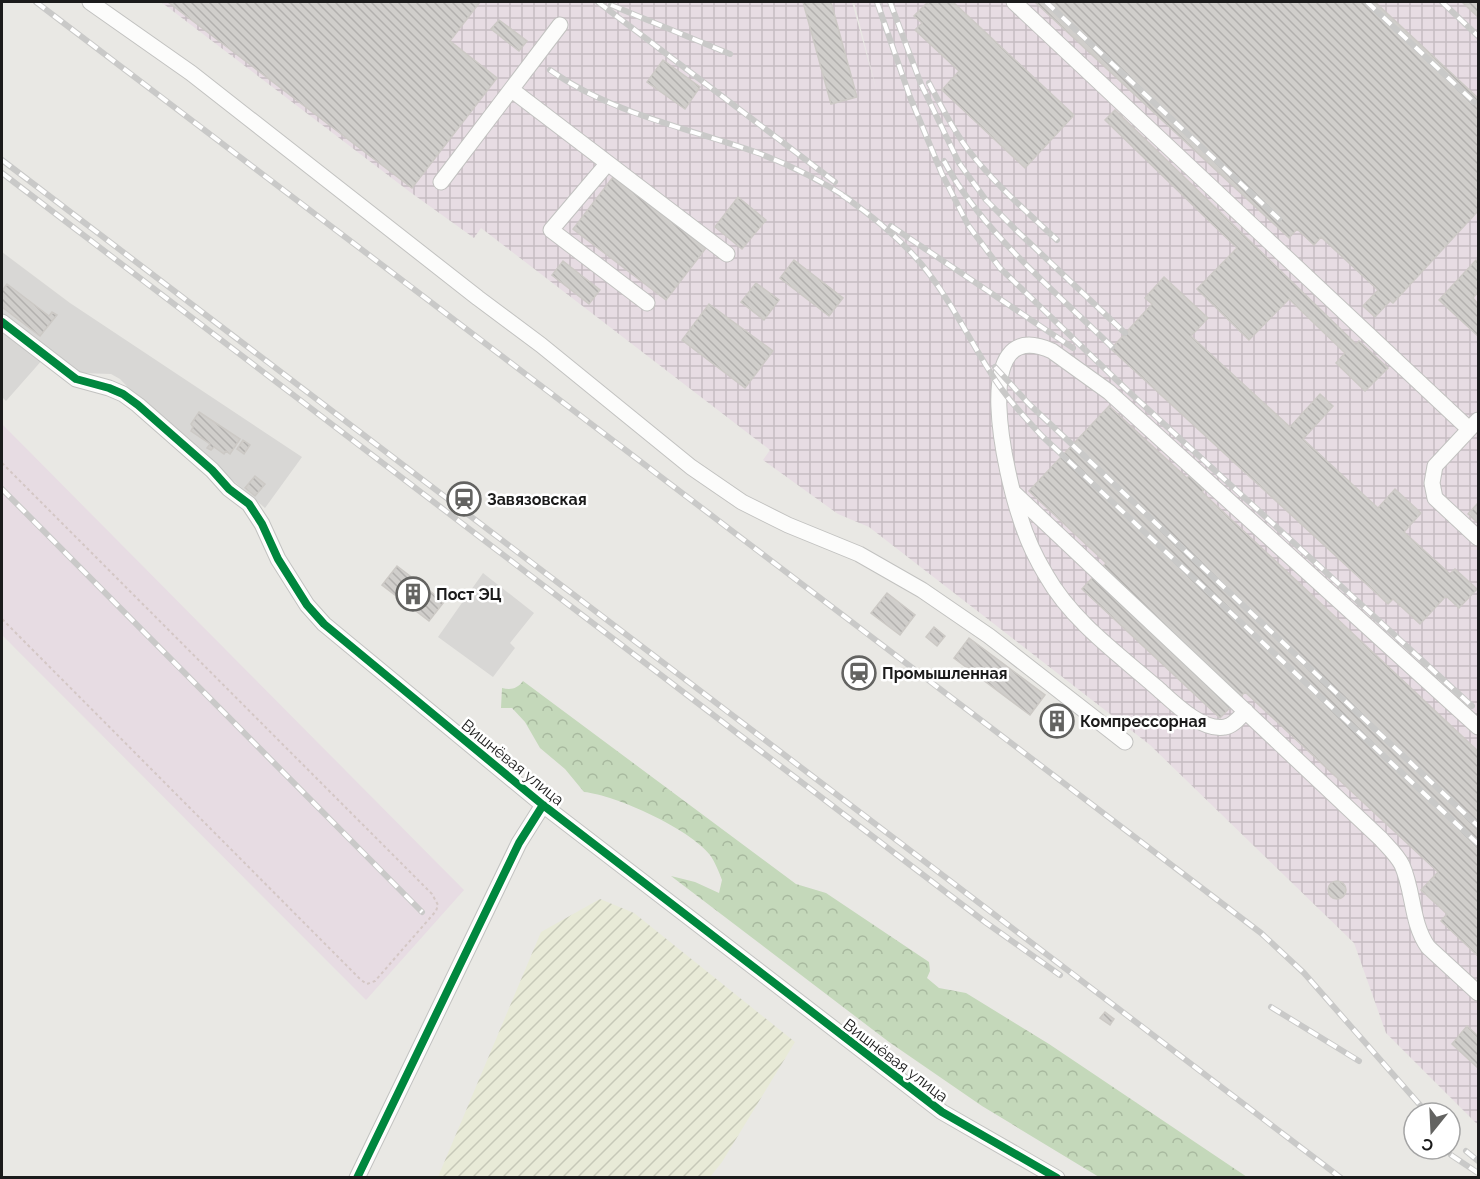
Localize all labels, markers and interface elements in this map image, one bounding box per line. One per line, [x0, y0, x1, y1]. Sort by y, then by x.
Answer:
station icon: Завязовская [446, 481, 482, 517]
place label: Завязовская [487, 490, 587, 509]
building icon: Пост ЭЦ [395, 576, 431, 612]
place label: Пост ЭЦ [436, 585, 502, 604]
station icon: Промышленная [841, 655, 877, 691]
place label: Промышленная [882, 664, 1008, 683]
building icon: Компрессорная [1039, 703, 1075, 739]
place label: Компрессорная [1080, 712, 1207, 731]
street label: Вишнёвая улица [458, 715, 568, 809]
street label: Вишнёвая улица [840, 1015, 952, 1106]
north arrow [1402, 1101, 1462, 1161]
text: С [1419, 1134, 1436, 1156]

